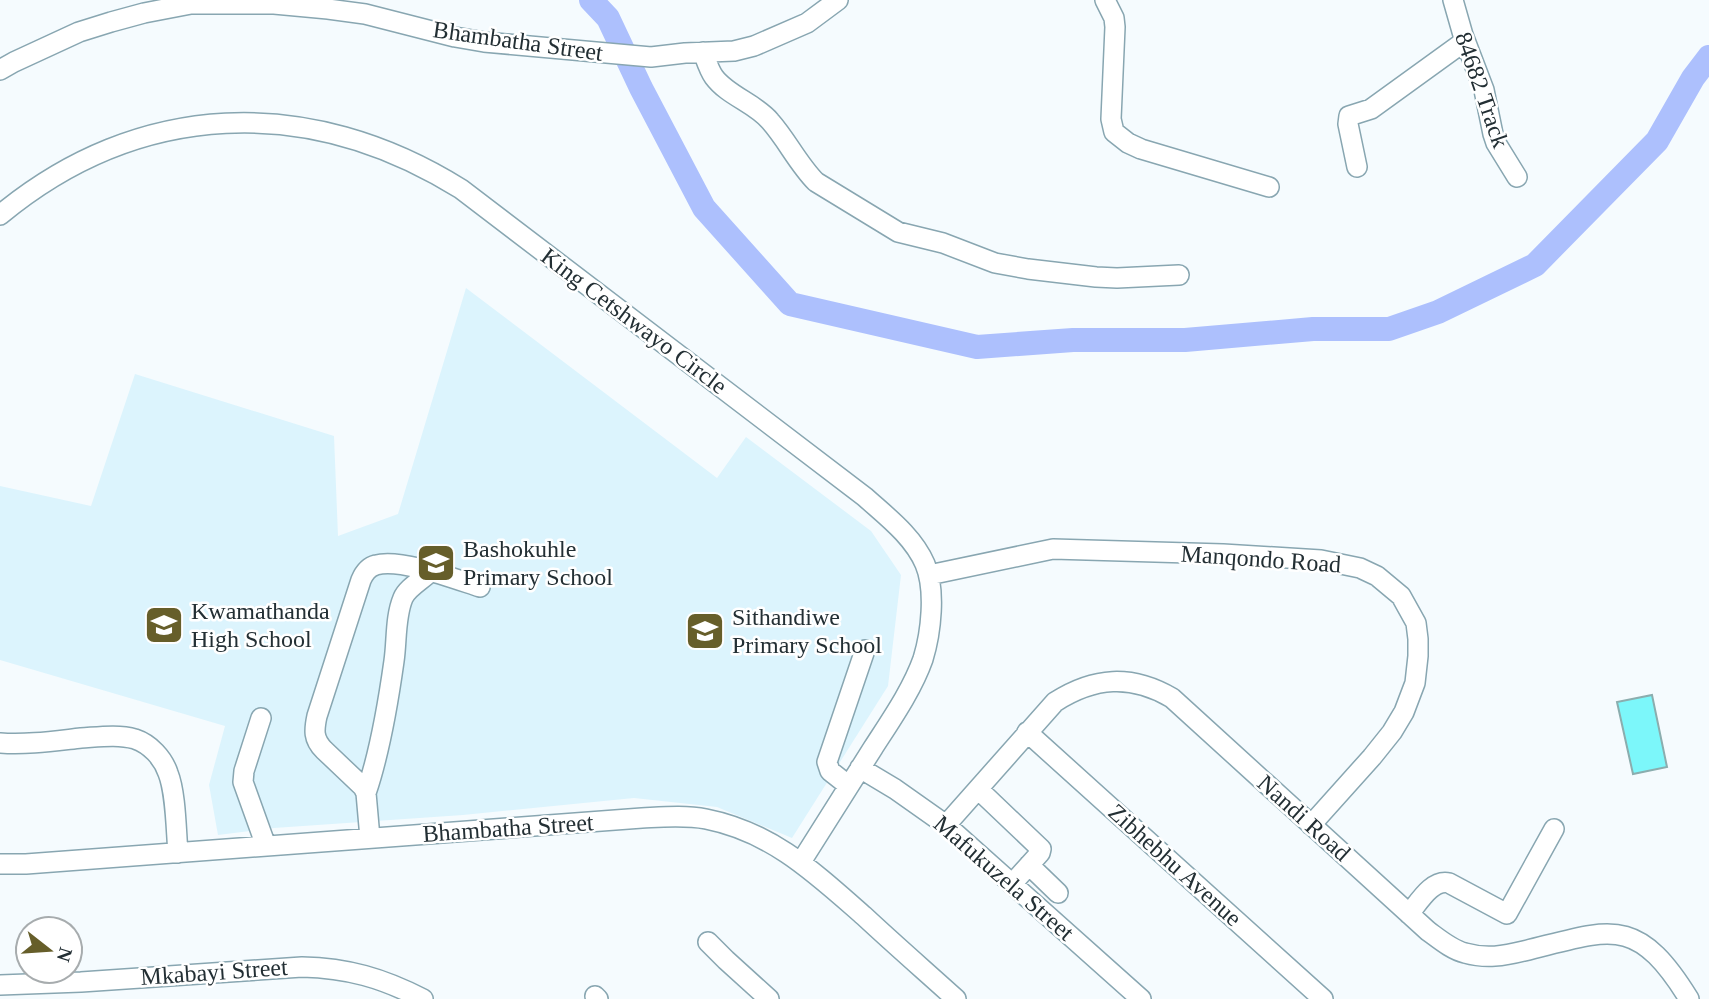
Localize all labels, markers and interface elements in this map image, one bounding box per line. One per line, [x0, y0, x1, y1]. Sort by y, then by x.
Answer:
street label: Bhambatha Street [431, 16, 605, 66]
street label: 84682 Track [1450, 29, 1514, 151]
street label: King Cetshwayo Circle [536, 243, 732, 399]
place label: Bashokuhle Primary School [463, 536, 613, 590]
street label: Manqondo Road [1180, 540, 1342, 578]
school or university icon: Bashokuhle Primary School [415, 542, 457, 584]
place label: Kwamathanda High School [191, 598, 330, 652]
school or university icon: Kwamathanda High School [143, 604, 185, 646]
place label: Sithandiwe Primary School [732, 604, 882, 658]
school or university icon: Sithandiwe Primary School [684, 610, 726, 652]
street label: Nandi Road [1252, 770, 1356, 866]
street label: Zibhebhu Avenue [1103, 799, 1247, 931]
street label: Bhambatha Street [422, 809, 595, 847]
street label: Mafukuzela Street [929, 810, 1079, 946]
north arrow [14, 915, 84, 985]
text: N [53, 945, 77, 965]
street label: Mkabayi Street [140, 954, 289, 990]

